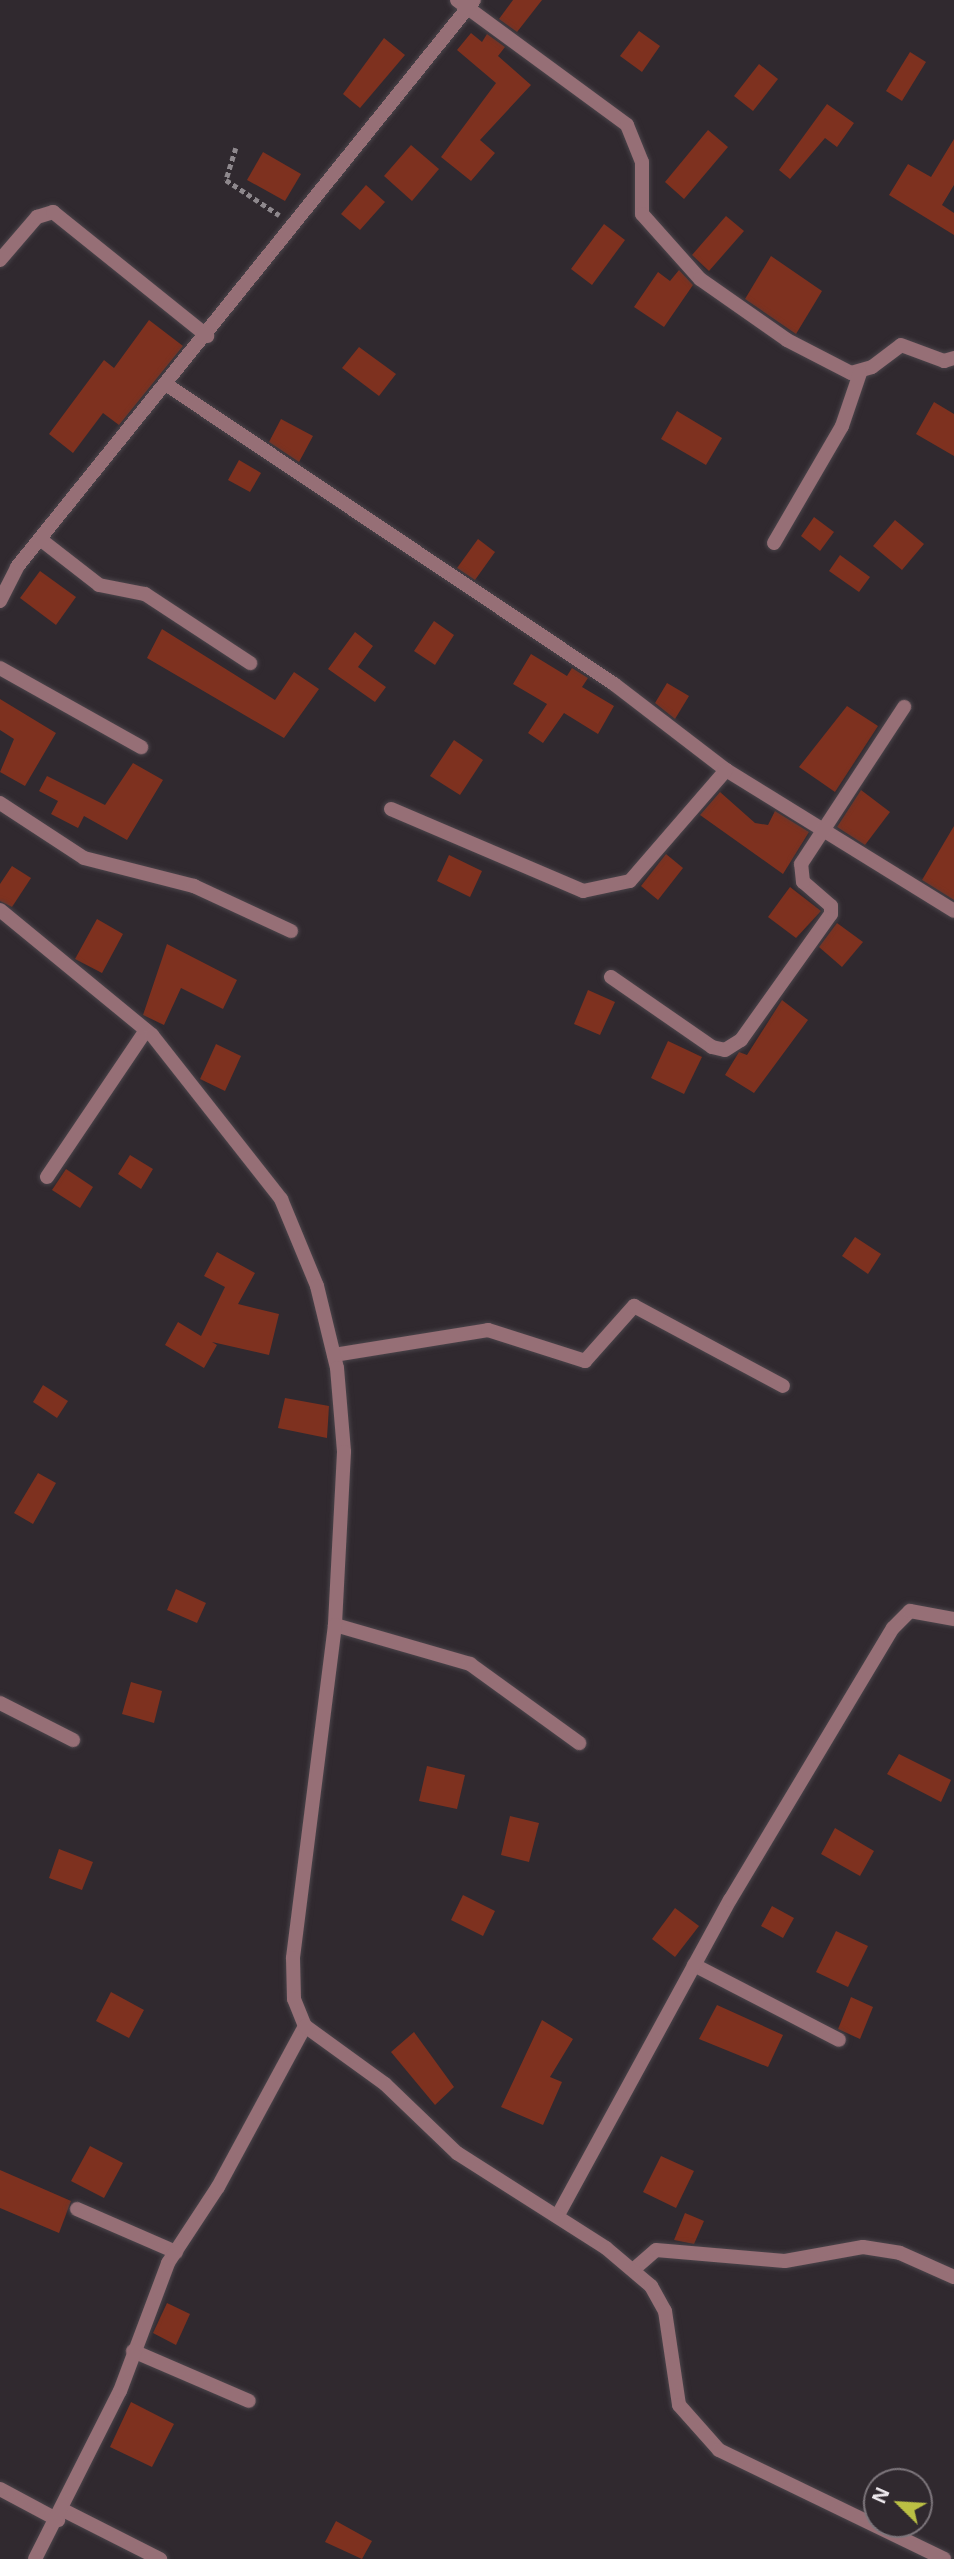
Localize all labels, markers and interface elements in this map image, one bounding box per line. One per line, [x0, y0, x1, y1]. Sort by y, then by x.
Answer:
north arrow [863, 2468, 933, 2538]
text: N [866, 2483, 896, 2508]

